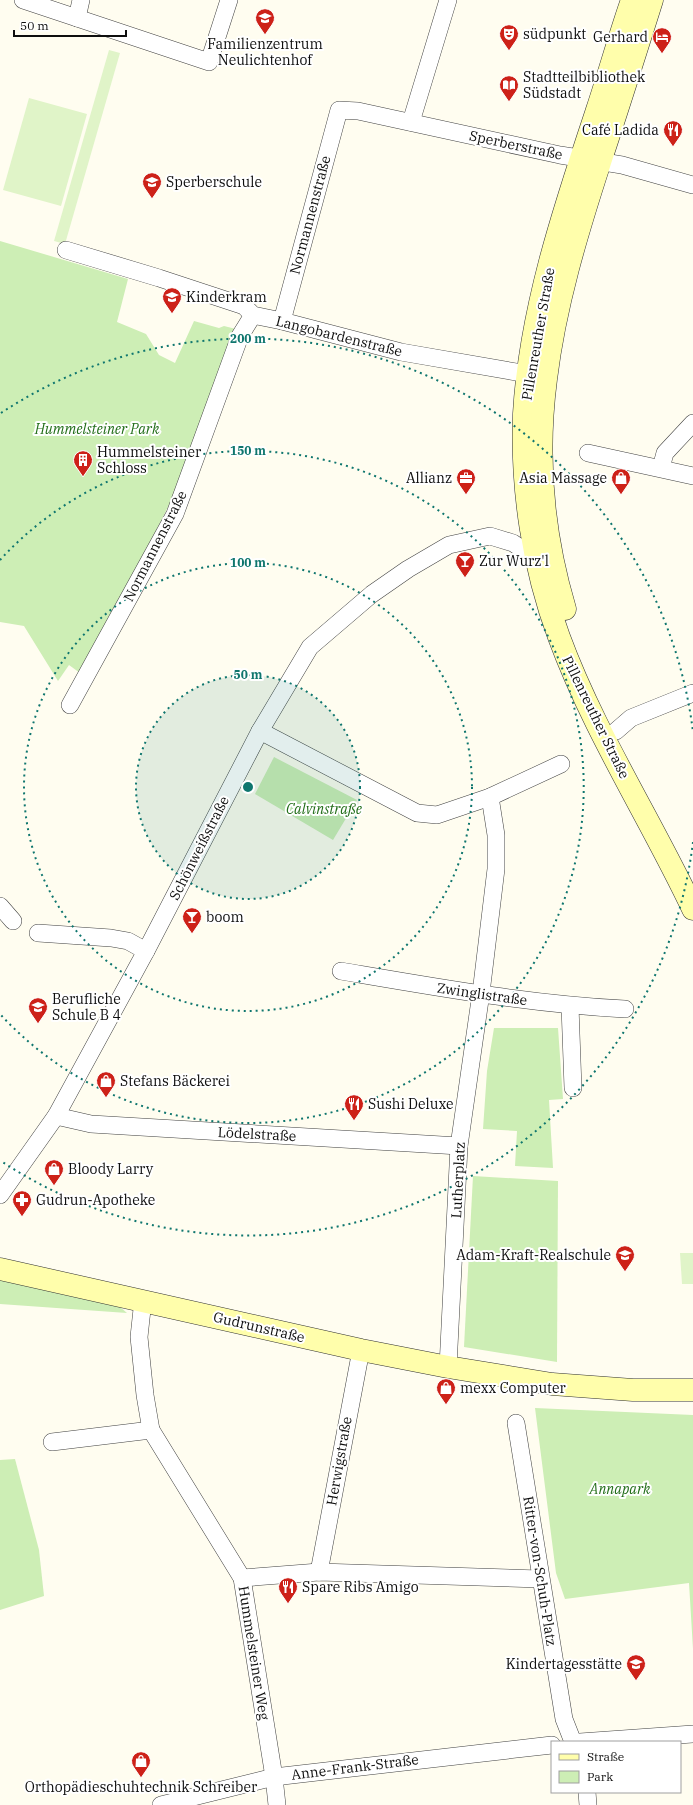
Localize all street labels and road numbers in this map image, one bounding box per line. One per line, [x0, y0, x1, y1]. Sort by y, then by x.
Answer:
street label: Sperberstraße [468, 126, 564, 164]
street label: Normannenstraße [285, 154, 335, 276]
street label: Pillenreuther Straße [517, 266, 559, 402]
street label: Langobardenstraße [274, 312, 404, 360]
street label: Normannenstraße [119, 487, 191, 605]
street label: Pillenreuther Straße [558, 653, 634, 781]
street label: Schönweißstraße [165, 793, 233, 903]
street label: Zwinglistraße [436, 979, 528, 1009]
street label: Lödelstraße [217, 1123, 297, 1145]
street label: Lutherplatz [447, 1141, 469, 1219]
street label: Gudrunstraße [211, 1308, 307, 1346]
street label: Herwigstraße [322, 1415, 356, 1507]
street label: Ritter-von-Schuh-Platz [519, 1495, 561, 1647]
street label: Hummelsteiner Weg [235, 1585, 274, 1722]
street label: Anne-Frank-Straße [290, 1750, 420, 1784]

